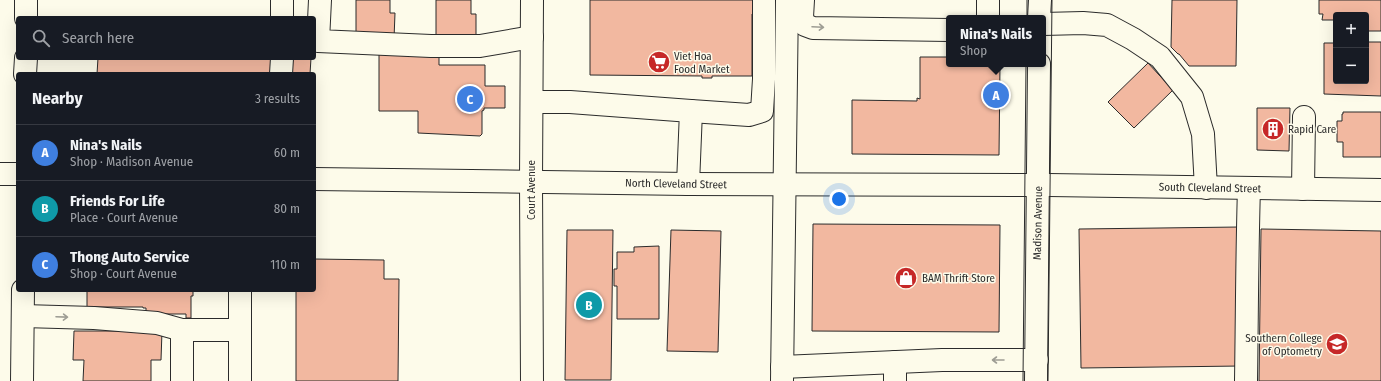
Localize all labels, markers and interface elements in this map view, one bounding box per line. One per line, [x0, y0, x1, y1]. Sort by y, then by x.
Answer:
map controls [1333, 12, 1369, 84]
button: + [1333, 12, 1369, 48]
popup [946, 15, 1046, 67]
search box [16, 16, 316, 60]
one-way arrow [811, 24, 824, 31]
text: Nina's Nails [960, 25, 1032, 43]
icon: search [30, 27, 52, 49]
text: Search here [62, 29, 134, 47]
text: Shop [960, 43, 987, 58]
button: − [1333, 48, 1369, 84]
supermarket icon: Viet Hoa Food Market [646, 49, 672, 75]
place label: Viet Hoa Food Market [674, 50, 730, 76]
pin: A [983, 80, 1009, 110]
pin: C [457, 84, 483, 114]
text: Nearby [32, 88, 83, 109]
text: 3 results [255, 91, 300, 106]
building icon: Rapid Care [1260, 116, 1286, 142]
place label: Rapid Care [1288, 123, 1336, 136]
text: Nina's Nails [70, 136, 142, 154]
text: A [41, 145, 49, 160]
text: 60 m [274, 145, 300, 160]
text: Shop · Madison Avenue [70, 154, 193, 169]
street label: Court Avenue [525, 160, 538, 220]
street label: North Cleveland Street [625, 177, 727, 191]
street label: South Cleveland Street [1159, 181, 1262, 195]
street label: Madison Avenue [1031, 186, 1045, 260]
your location [829, 189, 849, 209]
text: Friends For Life [70, 192, 165, 210]
text: B [41, 201, 49, 216]
text: 80 m [274, 201, 300, 216]
text: Place · Court Avenue [70, 210, 178, 225]
text: Thong Auto Service [70, 248, 189, 266]
text: C [42, 257, 48, 272]
text: 110 m [270, 257, 300, 272]
shop icon: BAM Thrift Store [893, 265, 919, 291]
text: Shop · Court Avenue [70, 266, 177, 281]
place label: BAM Thrift Store [922, 272, 995, 285]
pin: B [576, 290, 602, 320]
one-way arrow [55, 313, 68, 321]
school or university icon: Southern College of Optometry [1324, 331, 1350, 357]
place label: Southern College of Optometry [1245, 332, 1322, 358]
one-way arrow [992, 356, 1005, 364]

